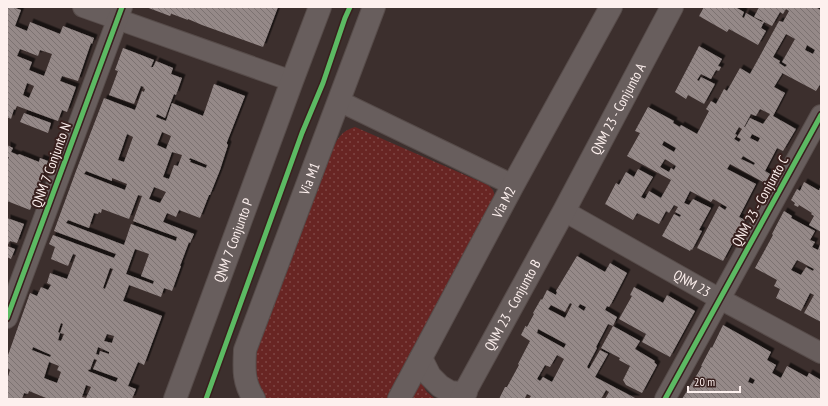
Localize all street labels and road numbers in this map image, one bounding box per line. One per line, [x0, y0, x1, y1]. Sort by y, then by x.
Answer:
street label: QNM 23 - Conjunto A [586, 60, 650, 158]
street label: QNM 7 Conjunto N [27, 120, 75, 210]
street label: QNM 23 - Conjunto C [728, 152, 793, 250]
street label: Via M1 [295, 160, 324, 198]
street label: Via M2 [488, 183, 520, 222]
street label: QNM 7 Conjunto P [210, 196, 257, 285]
street label: QNM 23 - Conjunto B [480, 256, 545, 354]
street label: QNM 23 [670, 266, 714, 301]

